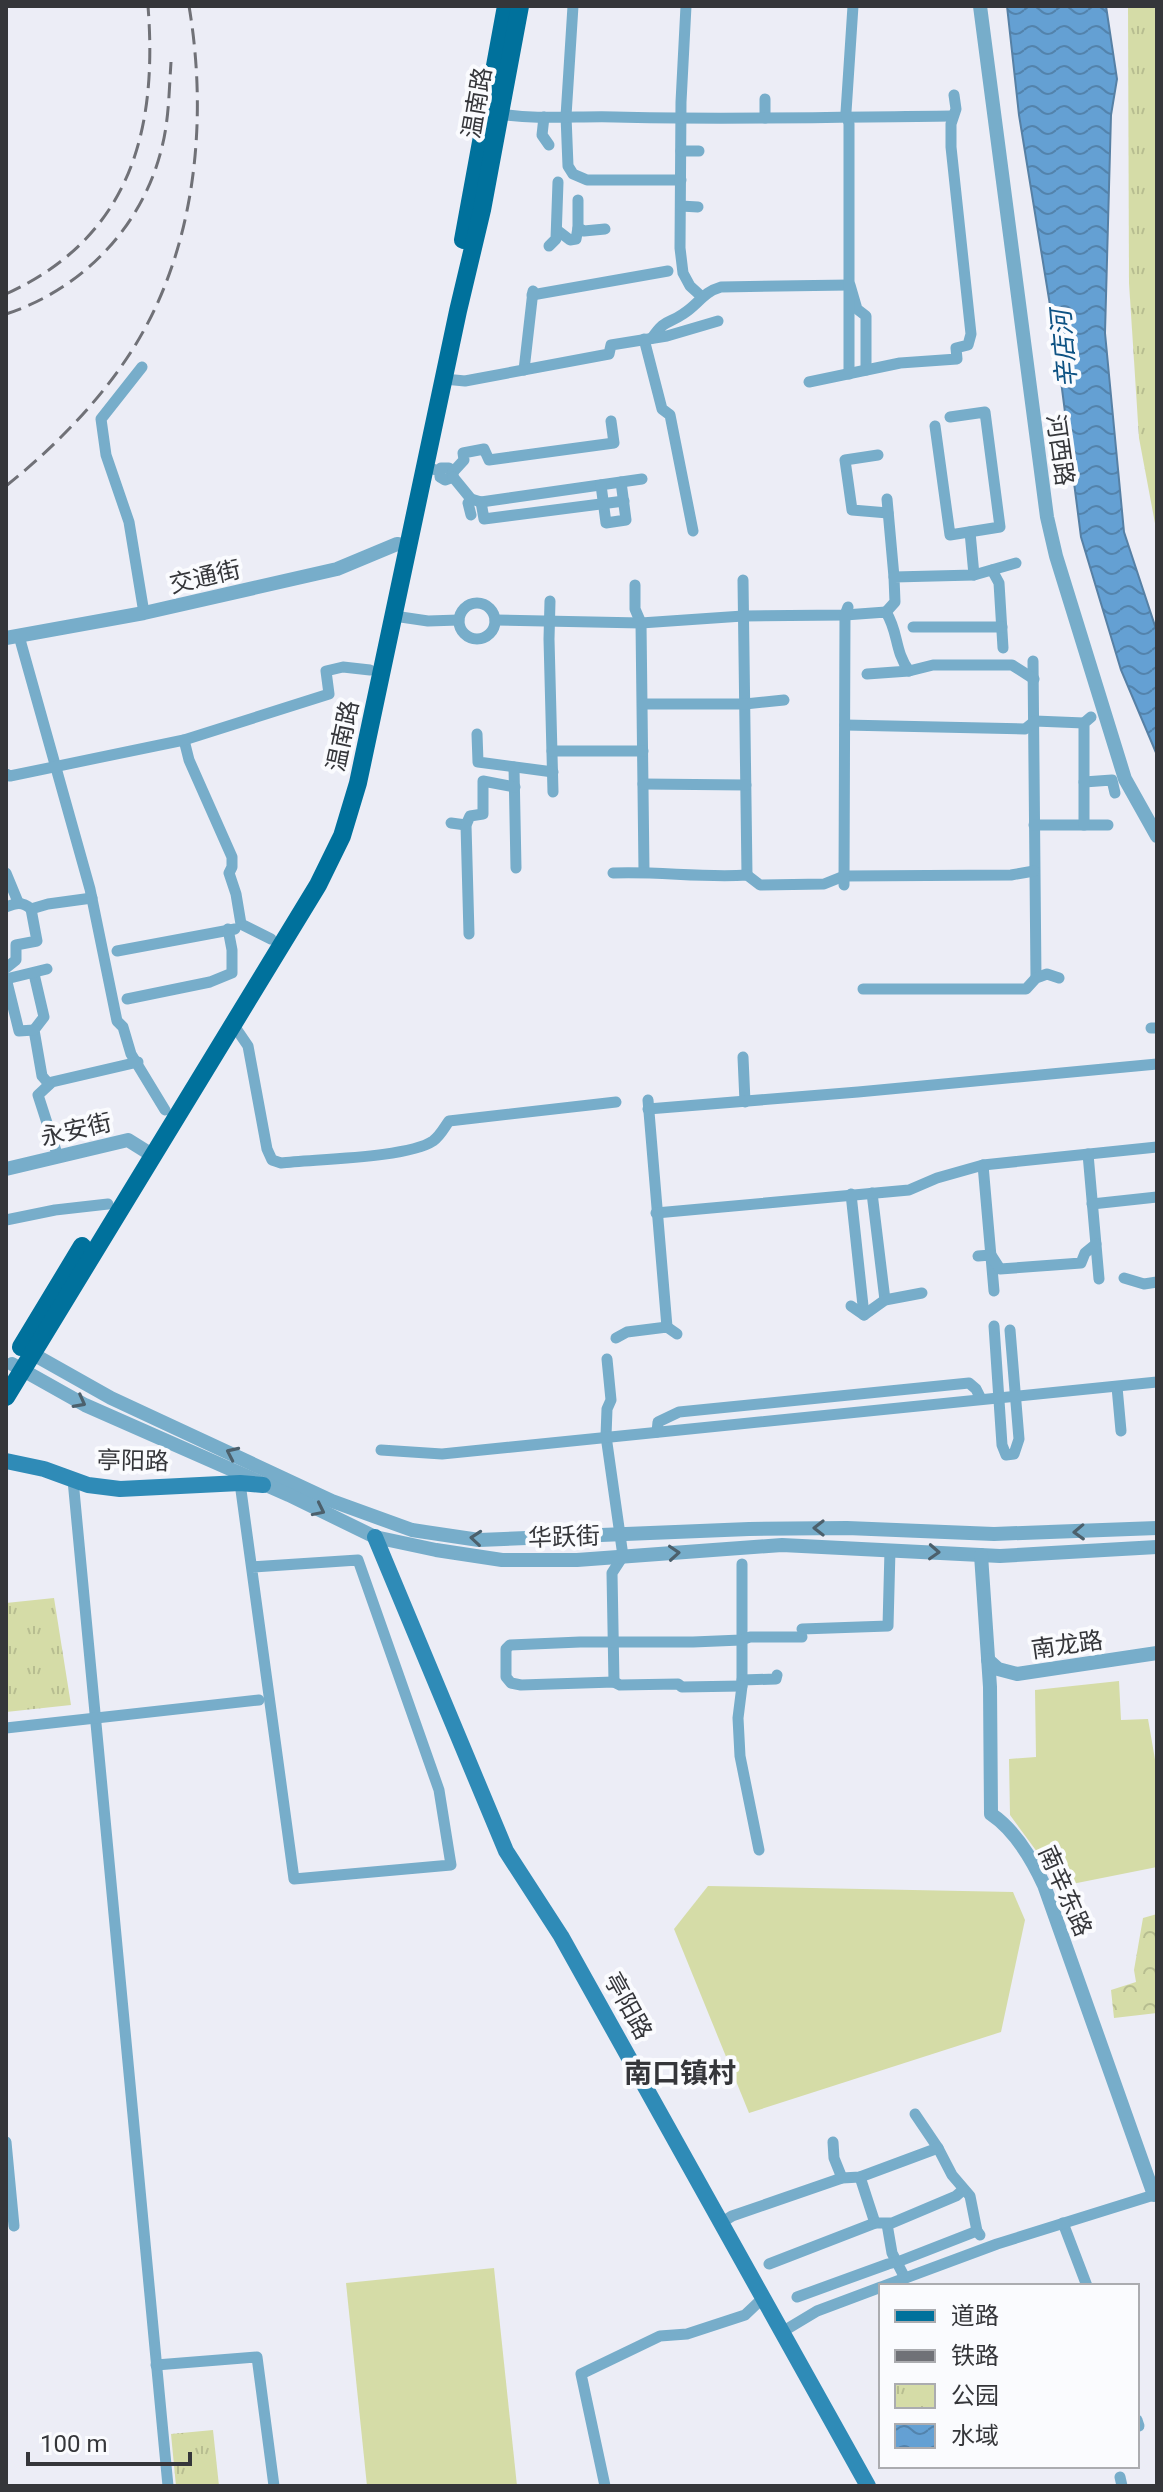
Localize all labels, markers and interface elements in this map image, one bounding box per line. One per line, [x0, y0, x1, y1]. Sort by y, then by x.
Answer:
street label: 温南路 [457, 65, 497, 141]
water label: 辛店河 [1045, 304, 1082, 389]
street label: 河西路 [1041, 412, 1079, 488]
street label: 交通街 [167, 555, 243, 599]
street label: 温南路 [322, 698, 364, 774]
street label: 永安街 [38, 1108, 114, 1152]
one-way arrow [72, 1392, 87, 1407]
street label: 亭阳路 [97, 1446, 169, 1476]
one-way arrow [226, 1447, 240, 1463]
one-way arrow [311, 1500, 326, 1516]
one-way arrow [812, 1519, 825, 1537]
street label: 华跃街 [528, 1522, 600, 1552]
one-way arrow [1072, 1523, 1085, 1541]
one-way arrow [469, 1530, 482, 1547]
one-way arrow [928, 1544, 941, 1561]
one-way arrow [668, 1545, 681, 1562]
street label: 南龙路 [1029, 1626, 1105, 1664]
street label: 南辛东路 [1033, 1841, 1097, 1941]
street label: 亭阳路 [598, 1968, 658, 2044]
district label: 南口镇村 [624, 2057, 736, 2090]
legend [879, 2284, 1139, 2468]
text: 道路 [951, 2302, 999, 2330]
text: 铁路 [951, 2342, 999, 2370]
text: 公园 [951, 2382, 999, 2410]
scale bar [28, 2416, 190, 2466]
text: 水域 [951, 2422, 999, 2450]
text: 100 m [40, 2430, 107, 2458]

